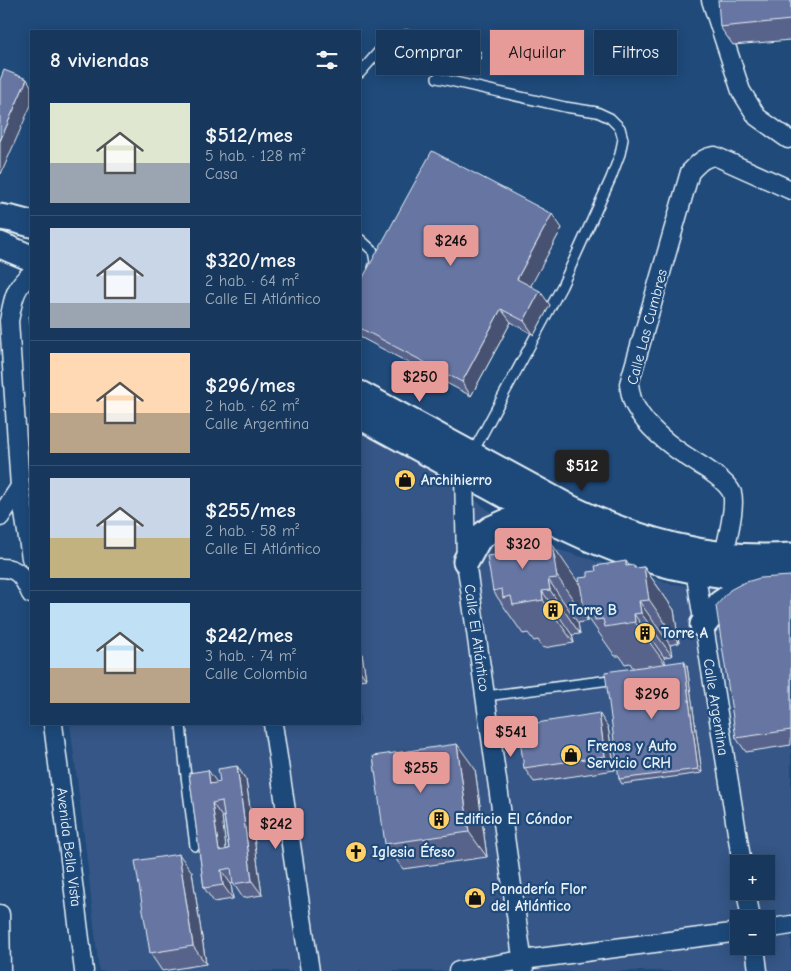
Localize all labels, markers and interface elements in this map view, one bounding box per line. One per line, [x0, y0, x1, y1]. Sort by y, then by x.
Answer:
chip: Comprar [376, 30, 480, 75]
chip: Alquilar [490, 30, 584, 75]
chip: Filtros [594, 30, 677, 75]
icon: filters [313, 46, 341, 74]
text: 8 viviendas [50, 48, 149, 72]
icon: home [90, 123, 150, 183]
text: $512/mes [205, 123, 293, 147]
text: 5 hab. · 128 m² [205, 147, 305, 165]
text: Casa [205, 165, 238, 183]
pin: $246 [421, 224, 481, 267]
text: $246 [435, 232, 468, 250]
icon: home [90, 248, 150, 308]
text: $320/mes [205, 248, 296, 272]
street label: Calle Las Cumbres [623, 267, 671, 387]
text: 2 hab. · 64 m² [205, 272, 299, 290]
text: Calle El Atlántico [205, 290, 321, 308]
pin: $250 [390, 360, 450, 403]
text: $250 [402, 368, 438, 386]
icon: home [90, 373, 150, 433]
text: $296/mes [205, 373, 295, 397]
text: 2 hab. · 62 m² [205, 397, 299, 415]
text: Calle Argentina [205, 415, 309, 433]
pin: $512 [552, 450, 612, 492]
text: $512 [566, 457, 598, 475]
shop icon: Archihierro [393, 468, 417, 492]
place label: Archihierro [421, 471, 492, 489]
icon: home [90, 498, 150, 558]
text: $255/mes [205, 498, 296, 522]
text: 2 hab. · 58 m² [205, 522, 299, 540]
pin: $320 [493, 528, 553, 570]
text: $320 [506, 535, 540, 553]
text: Calle El Atlántico [205, 540, 321, 558]
street label: Calle El Atlántico [461, 583, 493, 693]
building icon: Torre B [541, 598, 565, 622]
place label: Torre B [569, 601, 617, 619]
building icon: Torre A [633, 621, 657, 645]
icon: home [90, 623, 150, 683]
text: $242/mes [205, 623, 293, 647]
place label: Torre A [661, 624, 709, 642]
text: 3 hab. · 74 m² [205, 647, 296, 665]
street label: Calle Argentina [699, 657, 733, 757]
text: Calle Colombia [205, 665, 307, 683]
pin: $296 [622, 678, 682, 720]
text: $296 [635, 685, 669, 703]
pin: $541 [481, 716, 541, 758]
text: $541 [495, 723, 527, 741]
place label: Frenos y Auto Servicio CRH [587, 737, 677, 772]
shop icon: Frenos y Auto Servicio CRH [559, 743, 583, 767]
pin: $255 [391, 752, 451, 794]
text: $255 [404, 759, 438, 777]
street label: Avenida Bella Vista [53, 786, 85, 908]
building icon: Edificio El Cóndor [427, 807, 451, 831]
pin: $242 [246, 808, 306, 850]
place label: Edificio El Cóndor [455, 810, 572, 828]
text: $242 [260, 815, 292, 833]
church icon: Iglesia Éfeso [344, 840, 368, 864]
place label: Iglesia Éfeso [372, 842, 455, 861]
map controls [730, 855, 775, 955]
button: + [730, 855, 775, 900]
place label: Panadería Flor del Atlántico [491, 880, 587, 915]
shop icon: Panadería Flor del Atlántico [463, 886, 487, 910]
button: − [730, 910, 775, 955]

